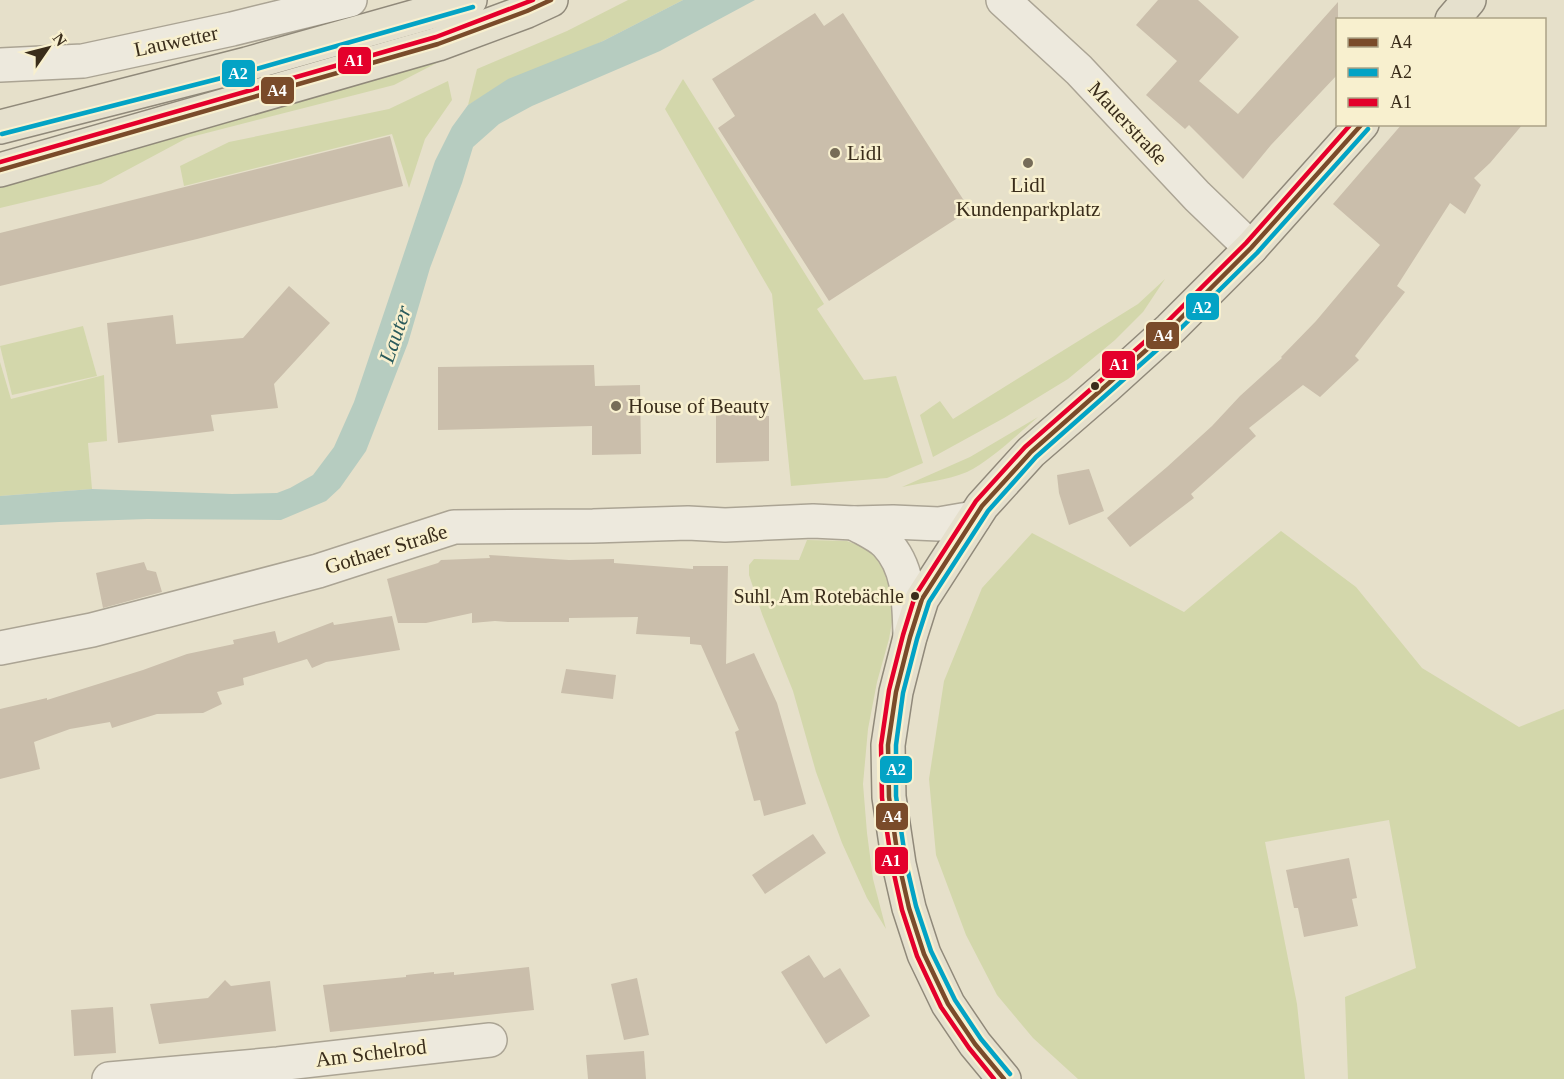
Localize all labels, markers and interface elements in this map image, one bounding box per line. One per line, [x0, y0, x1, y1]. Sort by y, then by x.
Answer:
north arrow [18, 18, 78, 78]
legend [1336, 18, 1546, 126]
street label: Lauwetter [132, 20, 220, 62]
text: N [50, 30, 70, 50]
text: A4 [1390, 32, 1412, 52]
line badge: A1 [337, 46, 372, 75]
text: A1 [344, 52, 364, 69]
line badge: A2 [221, 59, 256, 88]
text: A2 [1390, 62, 1412, 82]
text: A2 [228, 65, 248, 82]
line badge: A4 [260, 76, 295, 105]
street label: Mauerstraße [1083, 76, 1173, 170]
text: A4 [267, 82, 287, 99]
text: A1 [1390, 92, 1412, 112]
place label: Lidl [847, 141, 882, 165]
marker: Lidl [828, 146, 842, 160]
marker: Lidl Kundenparkplatz [1021, 156, 1035, 170]
place label: Lidl Kundenparkplatz [956, 173, 1100, 221]
line badge: A2 [1185, 292, 1220, 321]
text: A2 [1192, 299, 1212, 316]
water label: Lauter [373, 302, 417, 367]
line badge: A4 [1145, 321, 1180, 350]
text: A4 [1153, 327, 1173, 344]
line badge: A1 [1101, 350, 1136, 379]
text: A1 [1109, 356, 1129, 373]
unlabelled marker [1089, 380, 1101, 392]
place label: House of Beauty [628, 394, 770, 418]
marker: House of Beauty [609, 399, 623, 413]
street label: Gothaer Straße [322, 519, 450, 579]
place label: Suhl, Am Rotebächle [733, 585, 904, 607]
marker: Suhl, Am Rotebächle [909, 590, 921, 602]
line badge: A2 [879, 755, 913, 784]
text: A2 [886, 761, 906, 778]
line badge: A4 [875, 802, 909, 831]
text: A4 [882, 808, 902, 825]
line badge: A1 [874, 846, 909, 875]
text: A1 [881, 852, 901, 869]
street label: Am Schelrod [314, 1034, 428, 1072]

